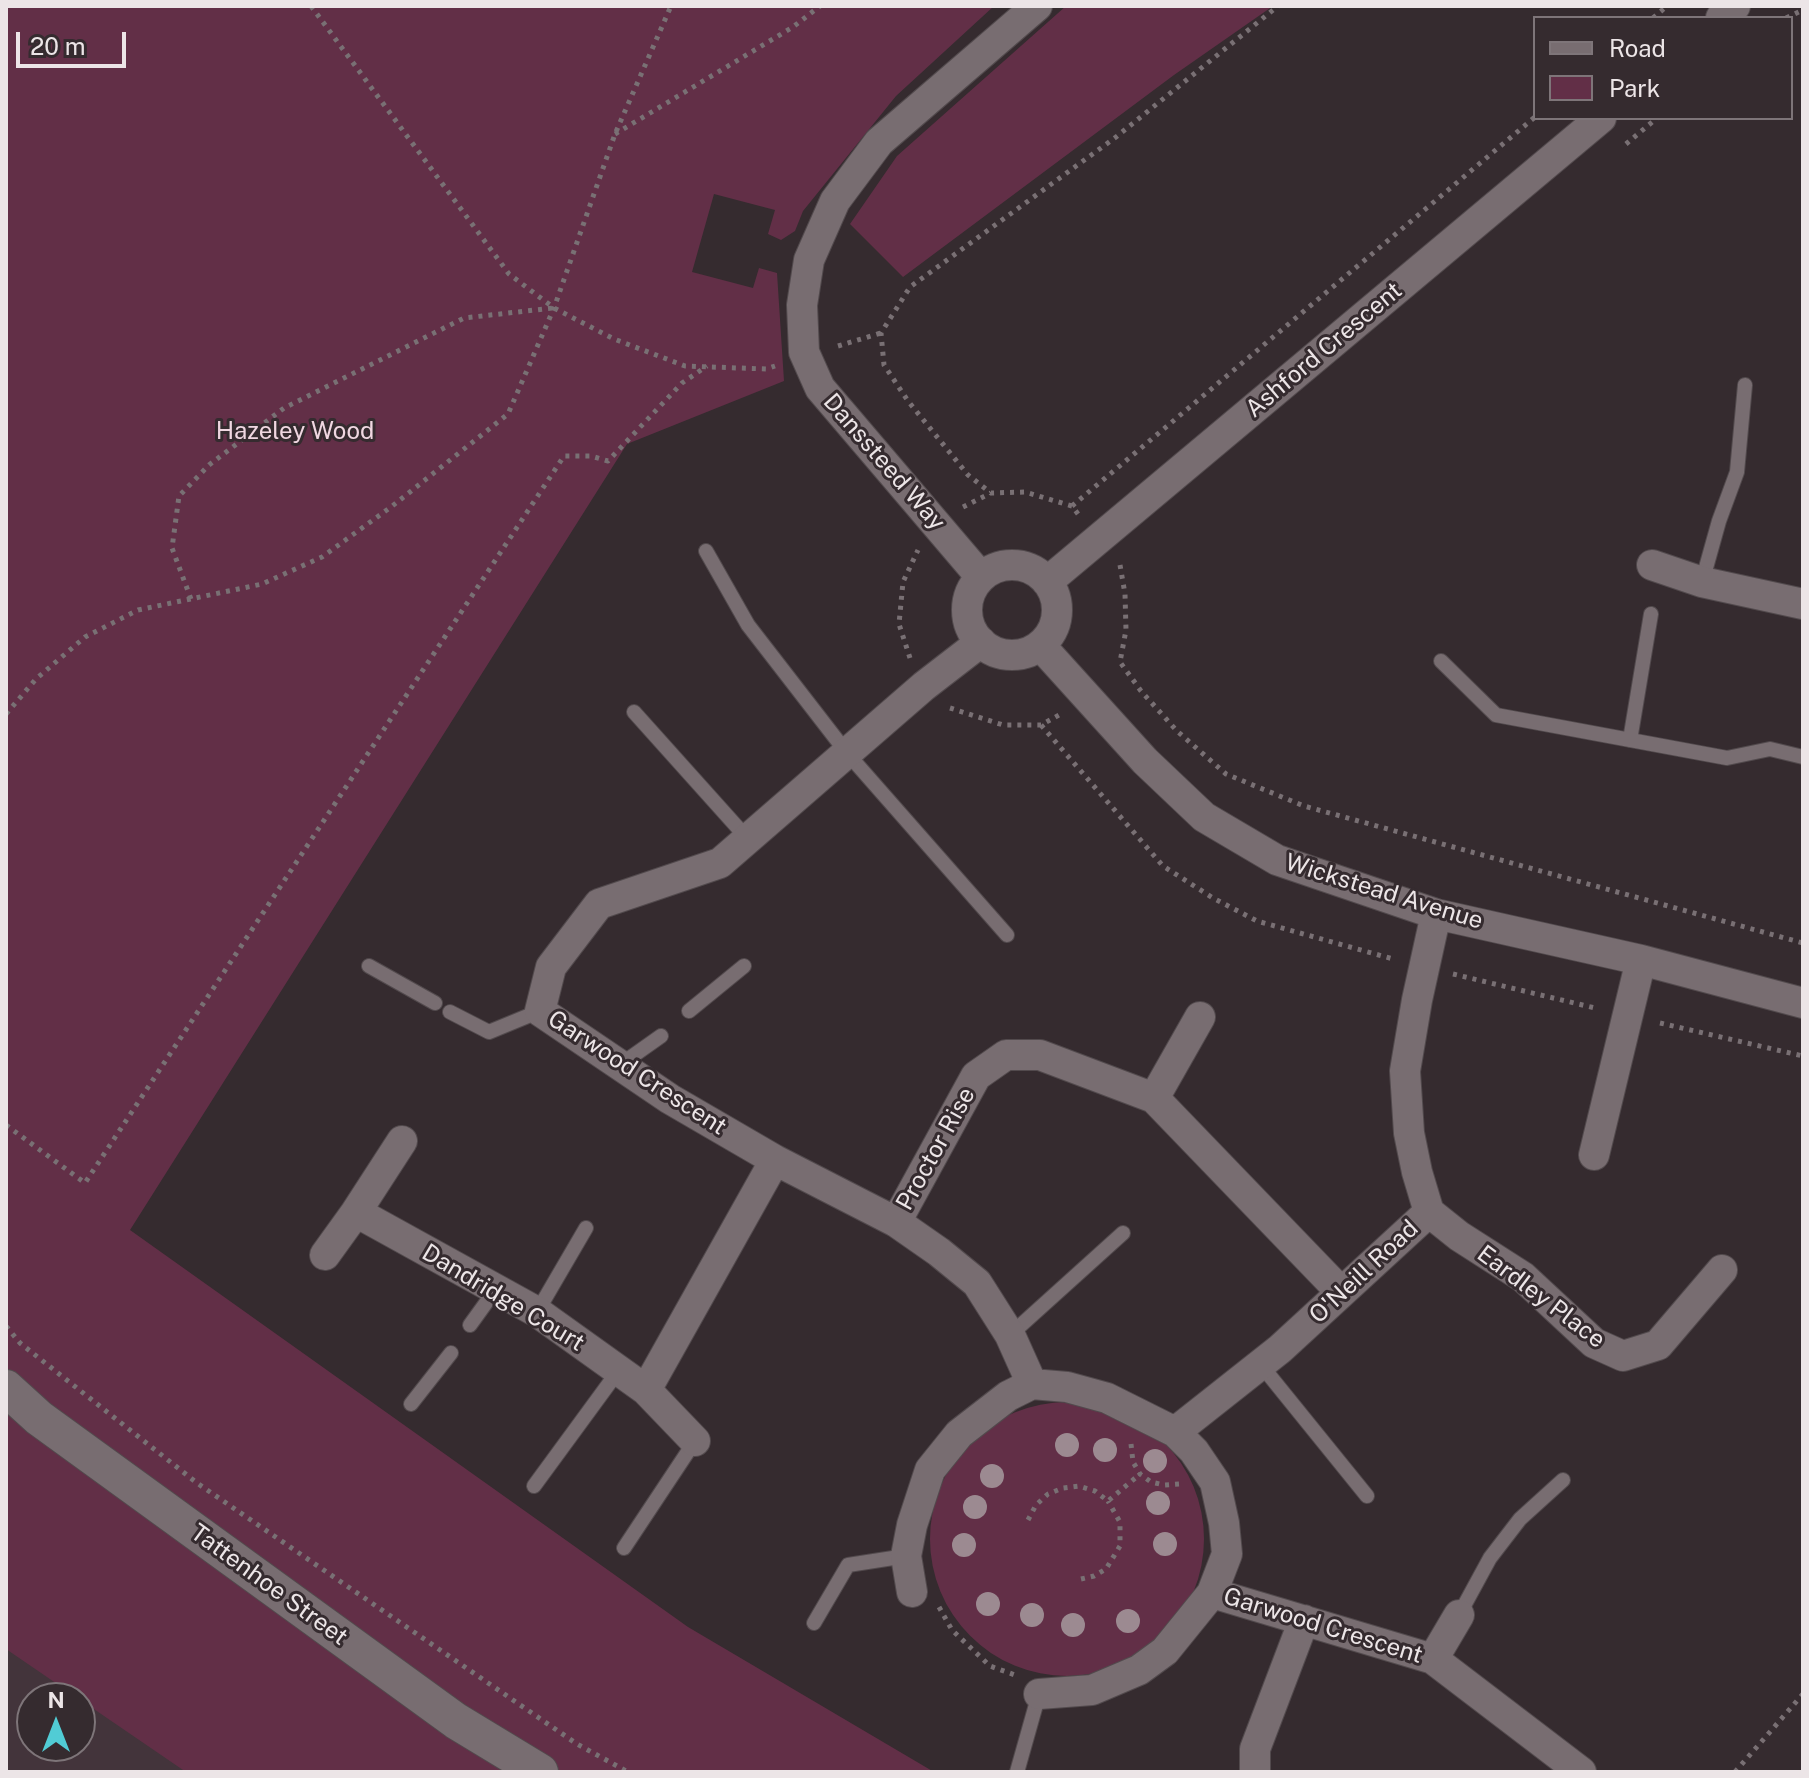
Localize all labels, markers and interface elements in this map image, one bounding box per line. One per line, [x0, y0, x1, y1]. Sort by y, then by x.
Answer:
scale bar [20, 16, 130, 66]
legend [1533, 16, 1793, 120]
text: 20 m [30, 32, 86, 60]
text: Road [1609, 34, 1666, 62]
text: Park [1609, 74, 1660, 102]
street label: Ashford Crescent [1240, 276, 1408, 424]
street label: Danssteed Way [817, 388, 951, 536]
park label: Hazeley Wood [216, 418, 374, 446]
street label: Wickstead Avenue [1282, 848, 1486, 936]
street label: Garwood Crescent [542, 1005, 732, 1141]
street label: Proctor Rise [890, 1083, 982, 1215]
street label: O'Neill Road [1304, 1214, 1424, 1330]
street label: Dandridge Court [417, 1238, 589, 1358]
street label: Eardley Place [1471, 1240, 1611, 1354]
street label: Tattenhoe Street [185, 1518, 353, 1652]
street label: Garwood Crescent [1220, 1582, 1426, 1670]
north arrow [16, 1682, 96, 1762]
text: N [47, 1687, 65, 1713]

